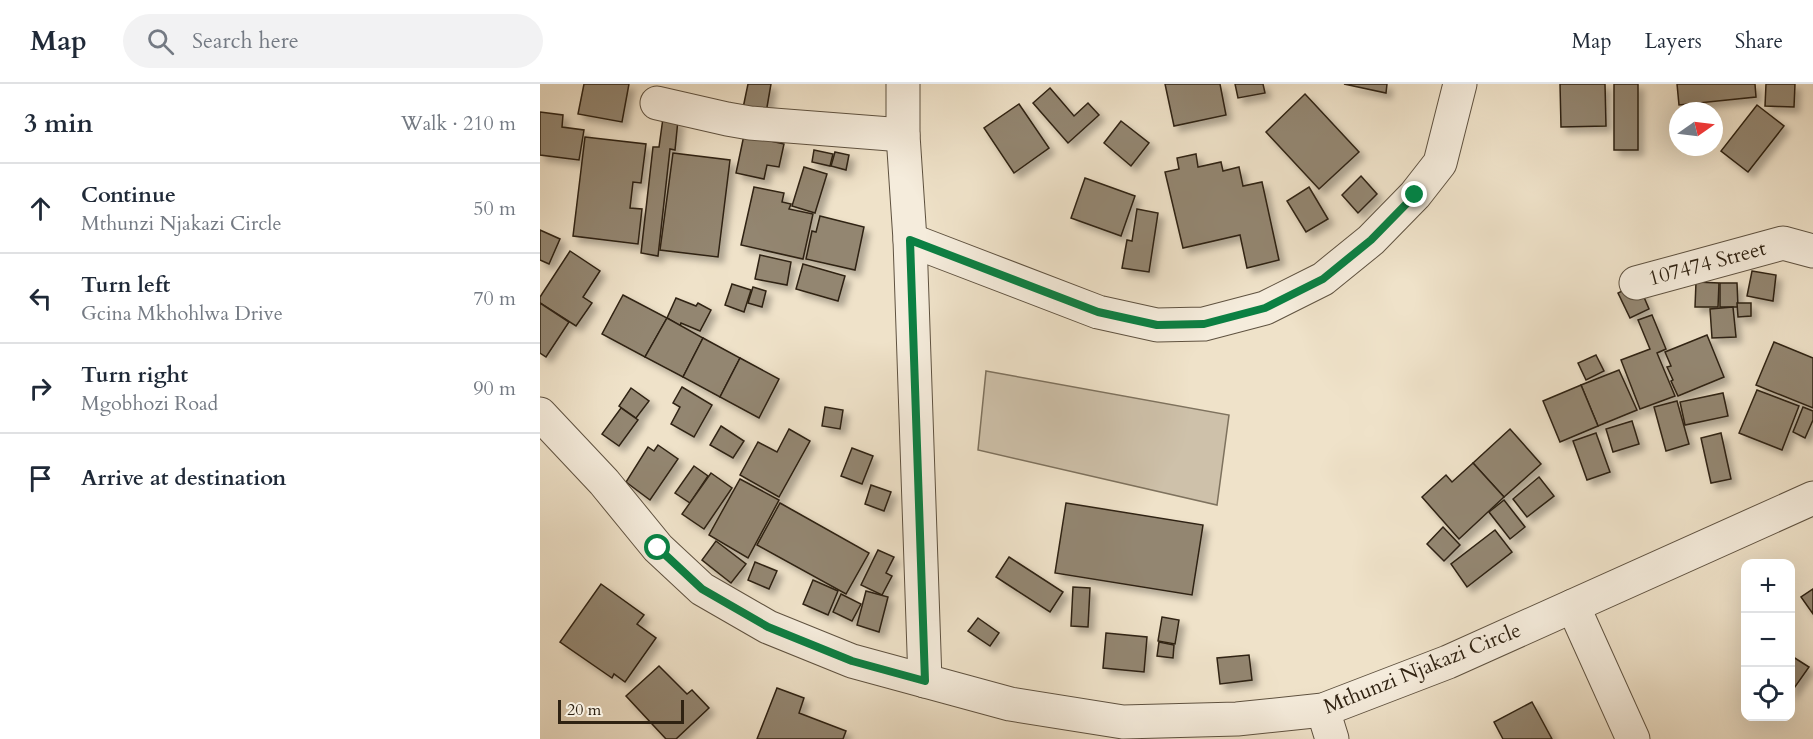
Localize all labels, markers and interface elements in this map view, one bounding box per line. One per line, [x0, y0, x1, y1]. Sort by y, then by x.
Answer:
search box [123, 14, 543, 68]
text: Map [30, 22, 87, 60]
icon: search [144, 25, 177, 58]
text: Search here [192, 26, 299, 56]
text: Map [1572, 27, 1612, 56]
text: Layers [1645, 27, 1702, 56]
text: Share [1735, 27, 1783, 56]
north arrow [1669, 102, 1723, 156]
text: 3 min [24, 106, 93, 141]
text: Walk · 210 m [401, 110, 516, 137]
text: Continue [81, 180, 176, 210]
route end [1401, 181, 1427, 207]
icon: ahead [24, 192, 57, 225]
text: 50 m [473, 195, 516, 222]
text: Mthunzi Njakazi Circle [81, 210, 282, 237]
street label: 107474 Street [1645, 234, 1770, 293]
text: Turn left [81, 270, 170, 300]
icon: left [24, 282, 57, 315]
text: 70 m [473, 285, 516, 312]
text: Gcina Mkhohlwa Drive [81, 300, 283, 327]
text: Turn right [81, 360, 188, 390]
icon: right [24, 372, 57, 405]
text: 90 m [473, 375, 516, 402]
text: Mgobhozi Road [81, 390, 218, 417]
icon: arrive [24, 462, 57, 495]
text: Arrive at destination [81, 463, 286, 493]
route start [644, 534, 670, 560]
map controls [1741, 559, 1795, 721]
button: + [1741, 559, 1795, 613]
button: − [1741, 613, 1795, 667]
street label: Mthunzi Njakazi Circle [1319, 616, 1525, 721]
button: locate [1741, 667, 1795, 721]
scale bar [558, 697, 684, 724]
text: 20 m [567, 699, 601, 721]

